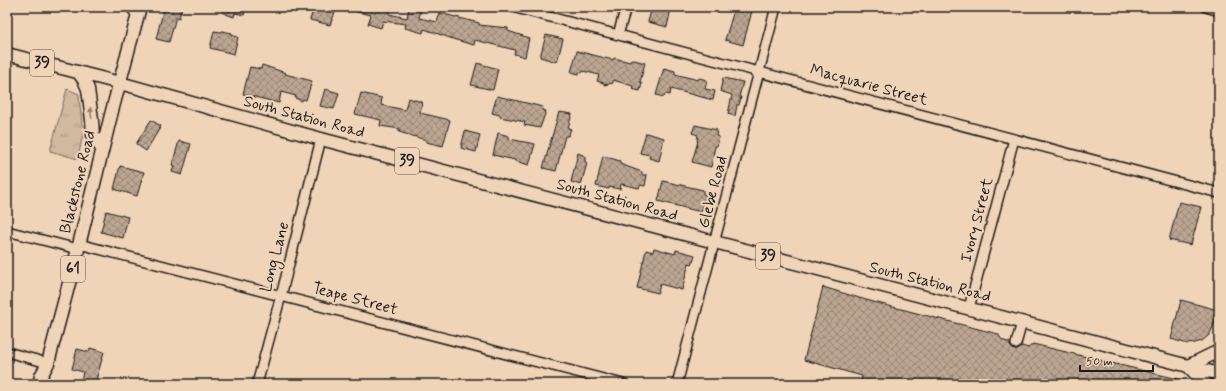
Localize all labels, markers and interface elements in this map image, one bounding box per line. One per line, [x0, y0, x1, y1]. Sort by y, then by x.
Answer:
road number: 39 [30, 50, 54, 76]
street label: Macquarie Street [808, 59, 931, 111]
street label: South Station Road [241, 91, 367, 143]
one-way arrow [88, 107, 94, 119]
street label: Blackstone Road [55, 128, 101, 236]
road number: 39 [395, 148, 419, 174]
street label: Glebe Road [693, 153, 733, 231]
street label: South Station Road [554, 174, 680, 226]
street label: Ivory Street [956, 175, 998, 264]
street label: Long Lane [256, 219, 295, 295]
road number: 39 [756, 243, 780, 269]
road number: 61 [61, 256, 85, 282]
street label: South Station Road [867, 257, 993, 307]
street label: Teape Street [310, 278, 400, 321]
scale bar [1080, 347, 1153, 373]
text: 50 m [1086, 354, 1113, 370]

